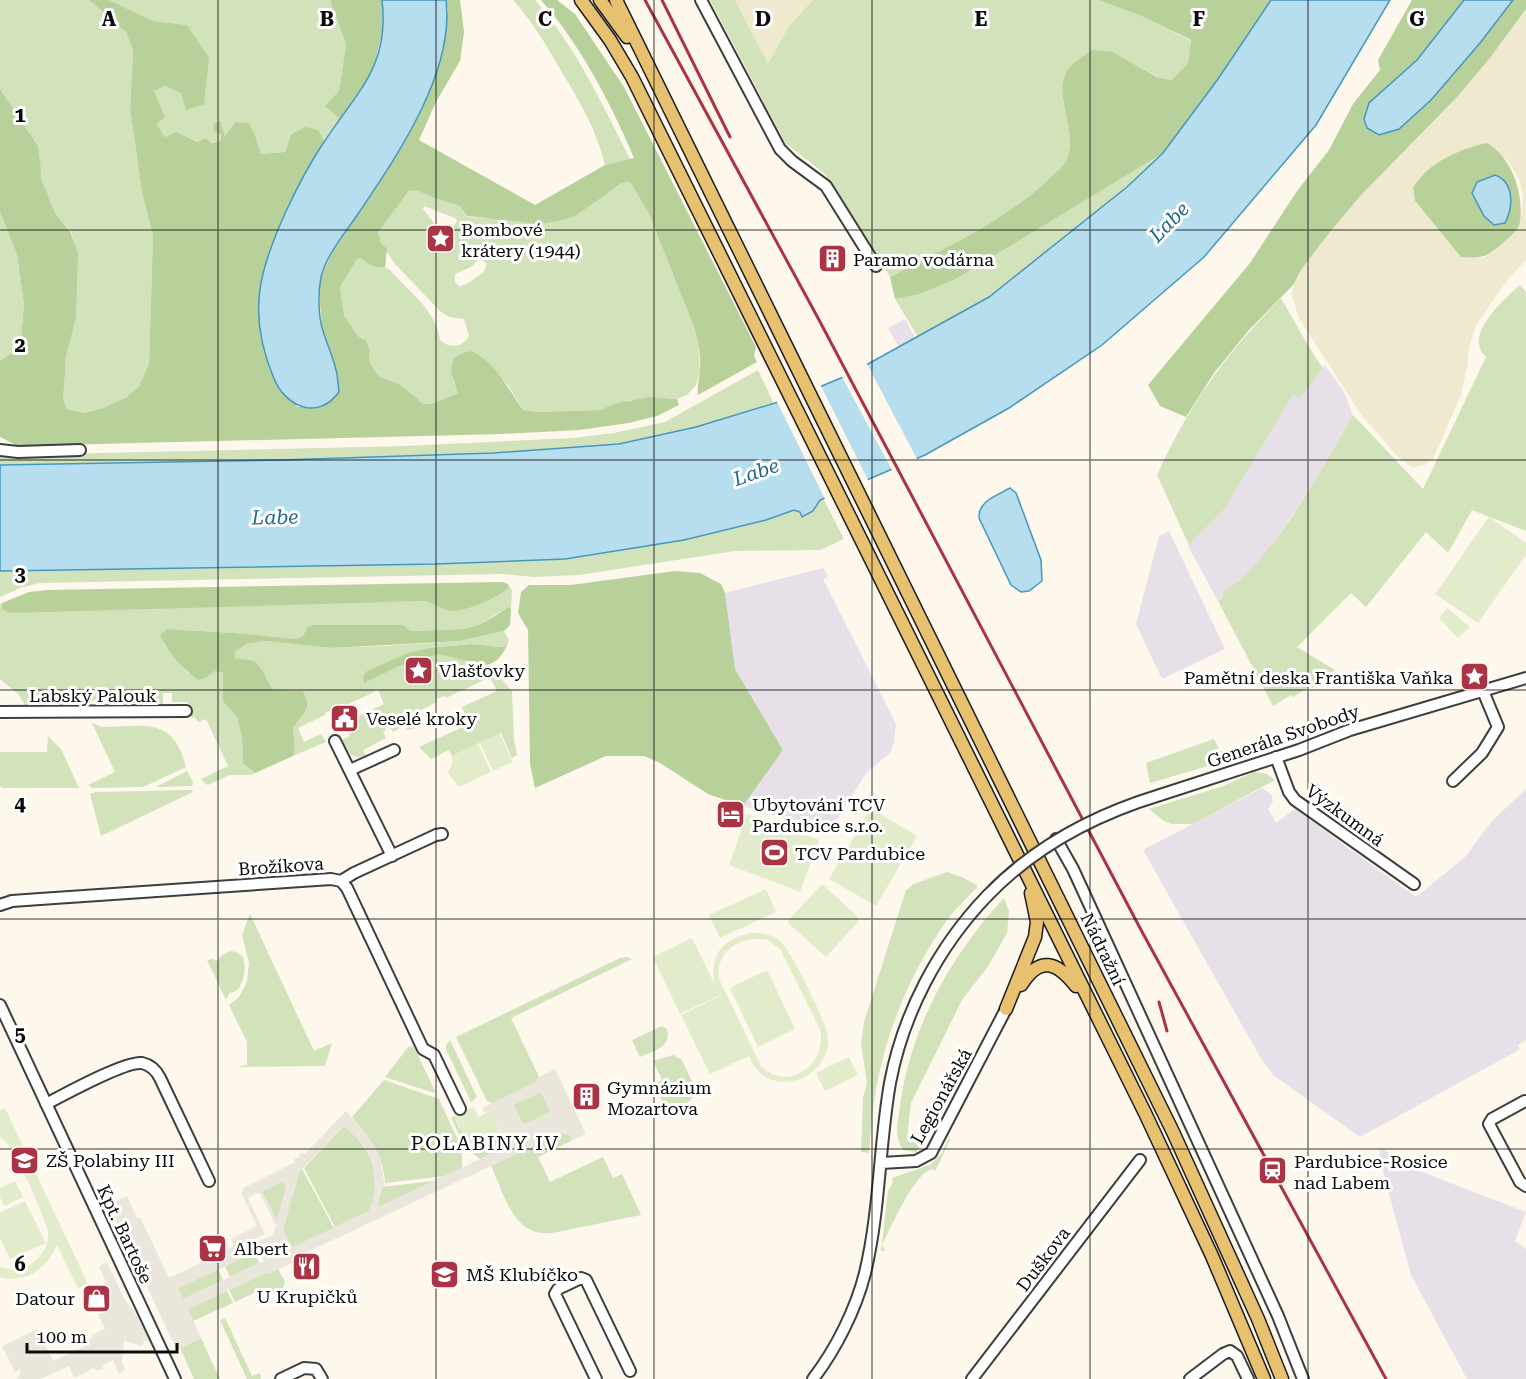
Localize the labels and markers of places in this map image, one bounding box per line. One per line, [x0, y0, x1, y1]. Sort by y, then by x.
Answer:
place label: Bombové krátery (1944) [461, 219, 581, 261]
place icon: Bombové krátery (1944) [424, 223, 456, 255]
building icon: Paramo vodárna [816, 243, 848, 275]
place label: Paramo vodárna [853, 249, 994, 270]
place icon: Vlašťovky [402, 654, 434, 686]
place label: Vlašťovky [439, 660, 526, 681]
place icon: Pamětní deska Františka Vaňka [1458, 661, 1490, 693]
place label: Pamětní deska Františka Vaňka [1184, 667, 1453, 688]
public building icon: Veselé kroky [329, 702, 361, 734]
place label: Veselé kroky [366, 708, 478, 729]
place label: Ubytování TCV Pardubice s.r.o. [752, 794, 886, 836]
hotel icon: Ubytování TCV Pardubice s.r.o. [715, 798, 747, 830]
sports icon: TCV Pardubice [758, 837, 790, 869]
place label: TCV Pardubice [795, 843, 925, 864]
place label: Gymnázium Mozartova [607, 1077, 712, 1119]
building icon: Gymnázium Mozartova [570, 1081, 602, 1113]
school or university icon: ZŠ Polabiny III [9, 1144, 41, 1176]
place label: ZŠ Polabiny III [46, 1150, 175, 1171]
place label: Pardubice-Rosice nad Labem [1294, 1151, 1448, 1193]
station icon: Pardubice-Rosice nad Labem [1257, 1155, 1289, 1187]
supermarket icon: Albert [197, 1232, 229, 1264]
place label: Albert [234, 1238, 289, 1259]
restaurant icon: U Krupičků [291, 1251, 323, 1283]
school or university icon: MŠ Klubíčko [429, 1258, 461, 1290]
place label: MŠ Klubíčko [466, 1264, 578, 1285]
shop icon: Datour [80, 1282, 112, 1314]
place label: U Krupičků [257, 1286, 357, 1307]
place label: Datour [15, 1288, 75, 1309]

